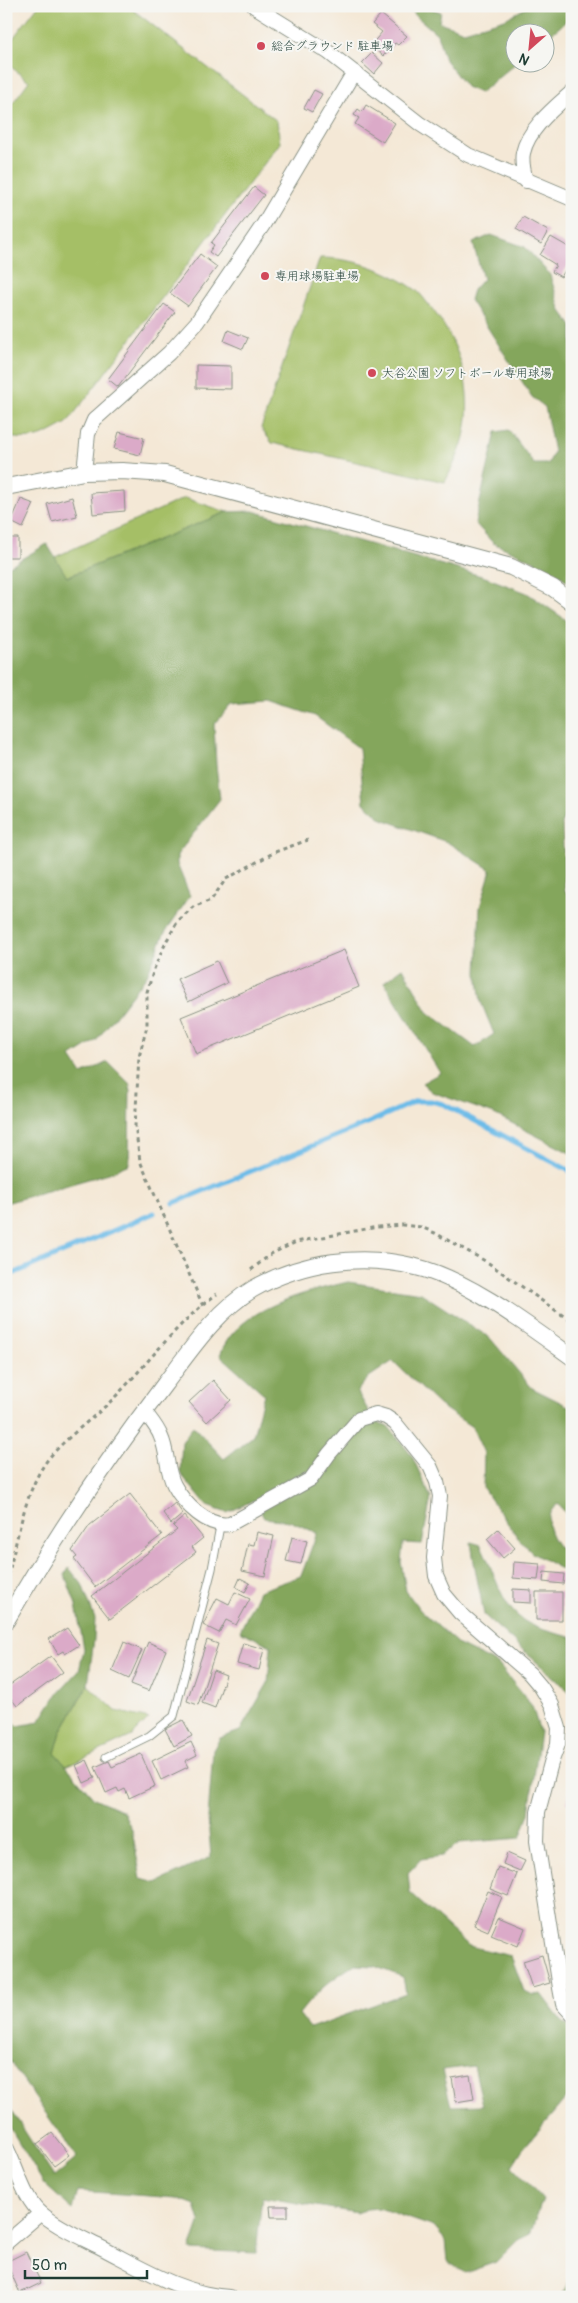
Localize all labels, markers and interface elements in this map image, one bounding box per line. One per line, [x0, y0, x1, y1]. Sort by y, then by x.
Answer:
north arrow [506, 22, 556, 72]
place label: 総合グラウンド 駐車場 [271, 39, 394, 54]
marker: 総合グラウンド 駐車場 [255, 40, 267, 52]
text: N [516, 49, 532, 69]
place label: 専用球場駐車場 [275, 269, 359, 284]
marker: 専用球場駐車場 [259, 270, 271, 282]
place label: 大谷公園 ソフトボール専用球場 [382, 366, 552, 381]
marker: 大谷公園 ソフトボール専用球場 [366, 367, 378, 379]
scale bar [25, 2248, 148, 2280]
text: 50 m [32, 2256, 67, 2275]

